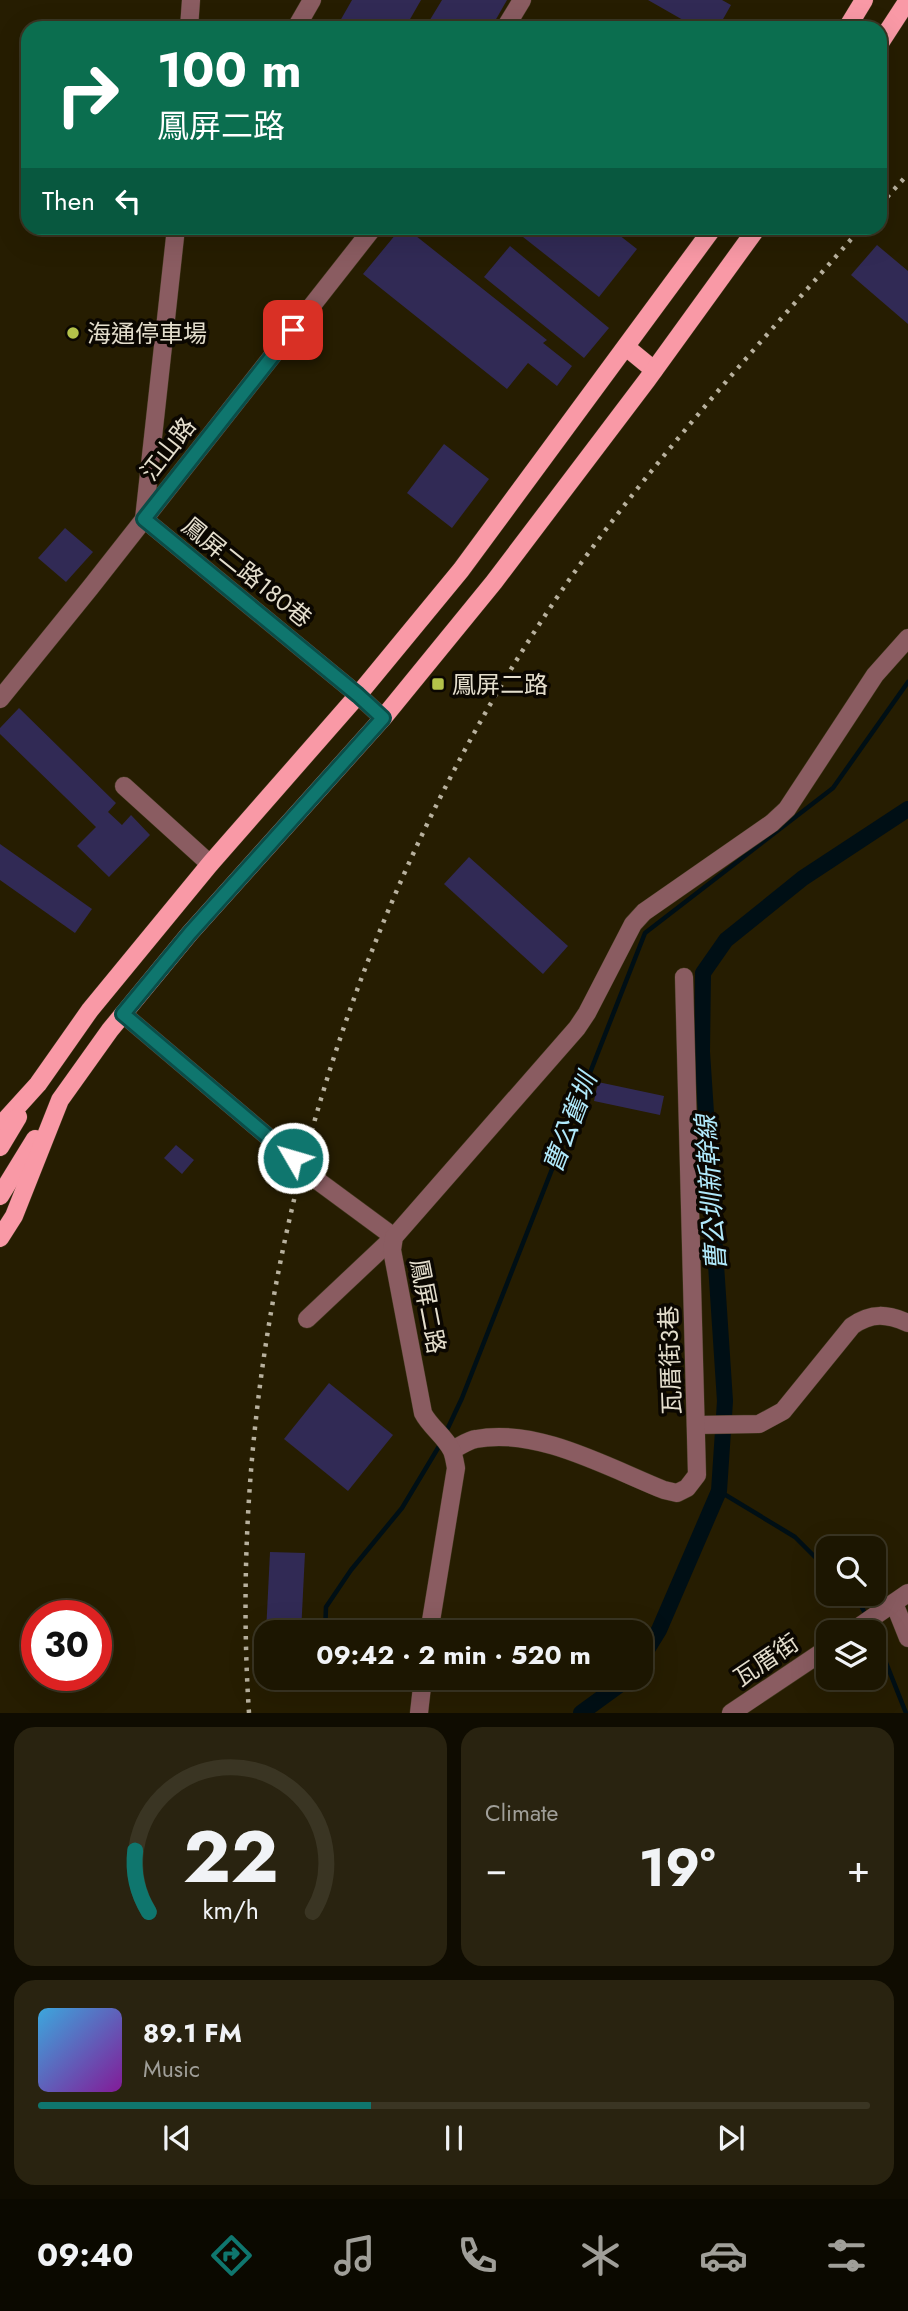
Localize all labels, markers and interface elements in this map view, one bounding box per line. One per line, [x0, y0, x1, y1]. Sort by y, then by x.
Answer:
text: 100 m [157, 35, 302, 105]
icon: right [42, 49, 133, 140]
text: 鳳屏二路 [157, 103, 285, 149]
text: Then [42, 182, 95, 220]
icon: left [109, 182, 147, 220]
pin [263, 300, 323, 360]
icon: arrive [274, 311, 312, 349]
place label: 海通停車場 [87, 316, 207, 351]
marker: 海通停車場 [65, 325, 81, 341]
street label: 江山路 [132, 410, 204, 488]
street label: 鳳屏二路180巷 [174, 509, 320, 635]
place label: 鳳屏二路 [452, 667, 548, 702]
marker: 鳳屏二路 [430, 676, 446, 692]
water label: 曹公舊圳 [534, 1064, 608, 1178]
water label: 曹公圳新幹線 [686, 1111, 735, 1272]
position arrow [256, 1121, 330, 1195]
street label: 鳳屏二路 [402, 1256, 454, 1356]
street label: 瓦厝街3巷 [651, 1305, 689, 1415]
map controls [816, 1536, 886, 1690]
button: search [816, 1536, 886, 1606]
speed limit sign: 30 [21, 1600, 112, 1691]
button: layers [816, 1620, 886, 1690]
street label: 瓦厝街 [726, 1625, 806, 1695]
text: 09:42 · 2 min · 520 m [316, 1636, 591, 1674]
text: Climate [485, 1796, 558, 1830]
text: 22 [183, 1805, 278, 1910]
text: 19° [639, 1830, 715, 1906]
text: − [485, 1841, 507, 1896]
text: + [847, 1841, 870, 1896]
text: km/h [202, 1892, 259, 1928]
text: 89.1 FM [143, 2014, 242, 2052]
text: Music [143, 2052, 200, 2086]
icon: previous [158, 2119, 196, 2157]
icon: pause [435, 2119, 473, 2157]
icon: next [712, 2119, 750, 2157]
icon: directions [207, 2231, 256, 2280]
icon: music [330, 2231, 379, 2280]
icon: phone [453, 2231, 502, 2280]
icon: climate [576, 2231, 625, 2280]
icon: car [699, 2231, 748, 2280]
icon: filters [822, 2231, 871, 2280]
text: 09:40 [37, 2232, 133, 2278]

